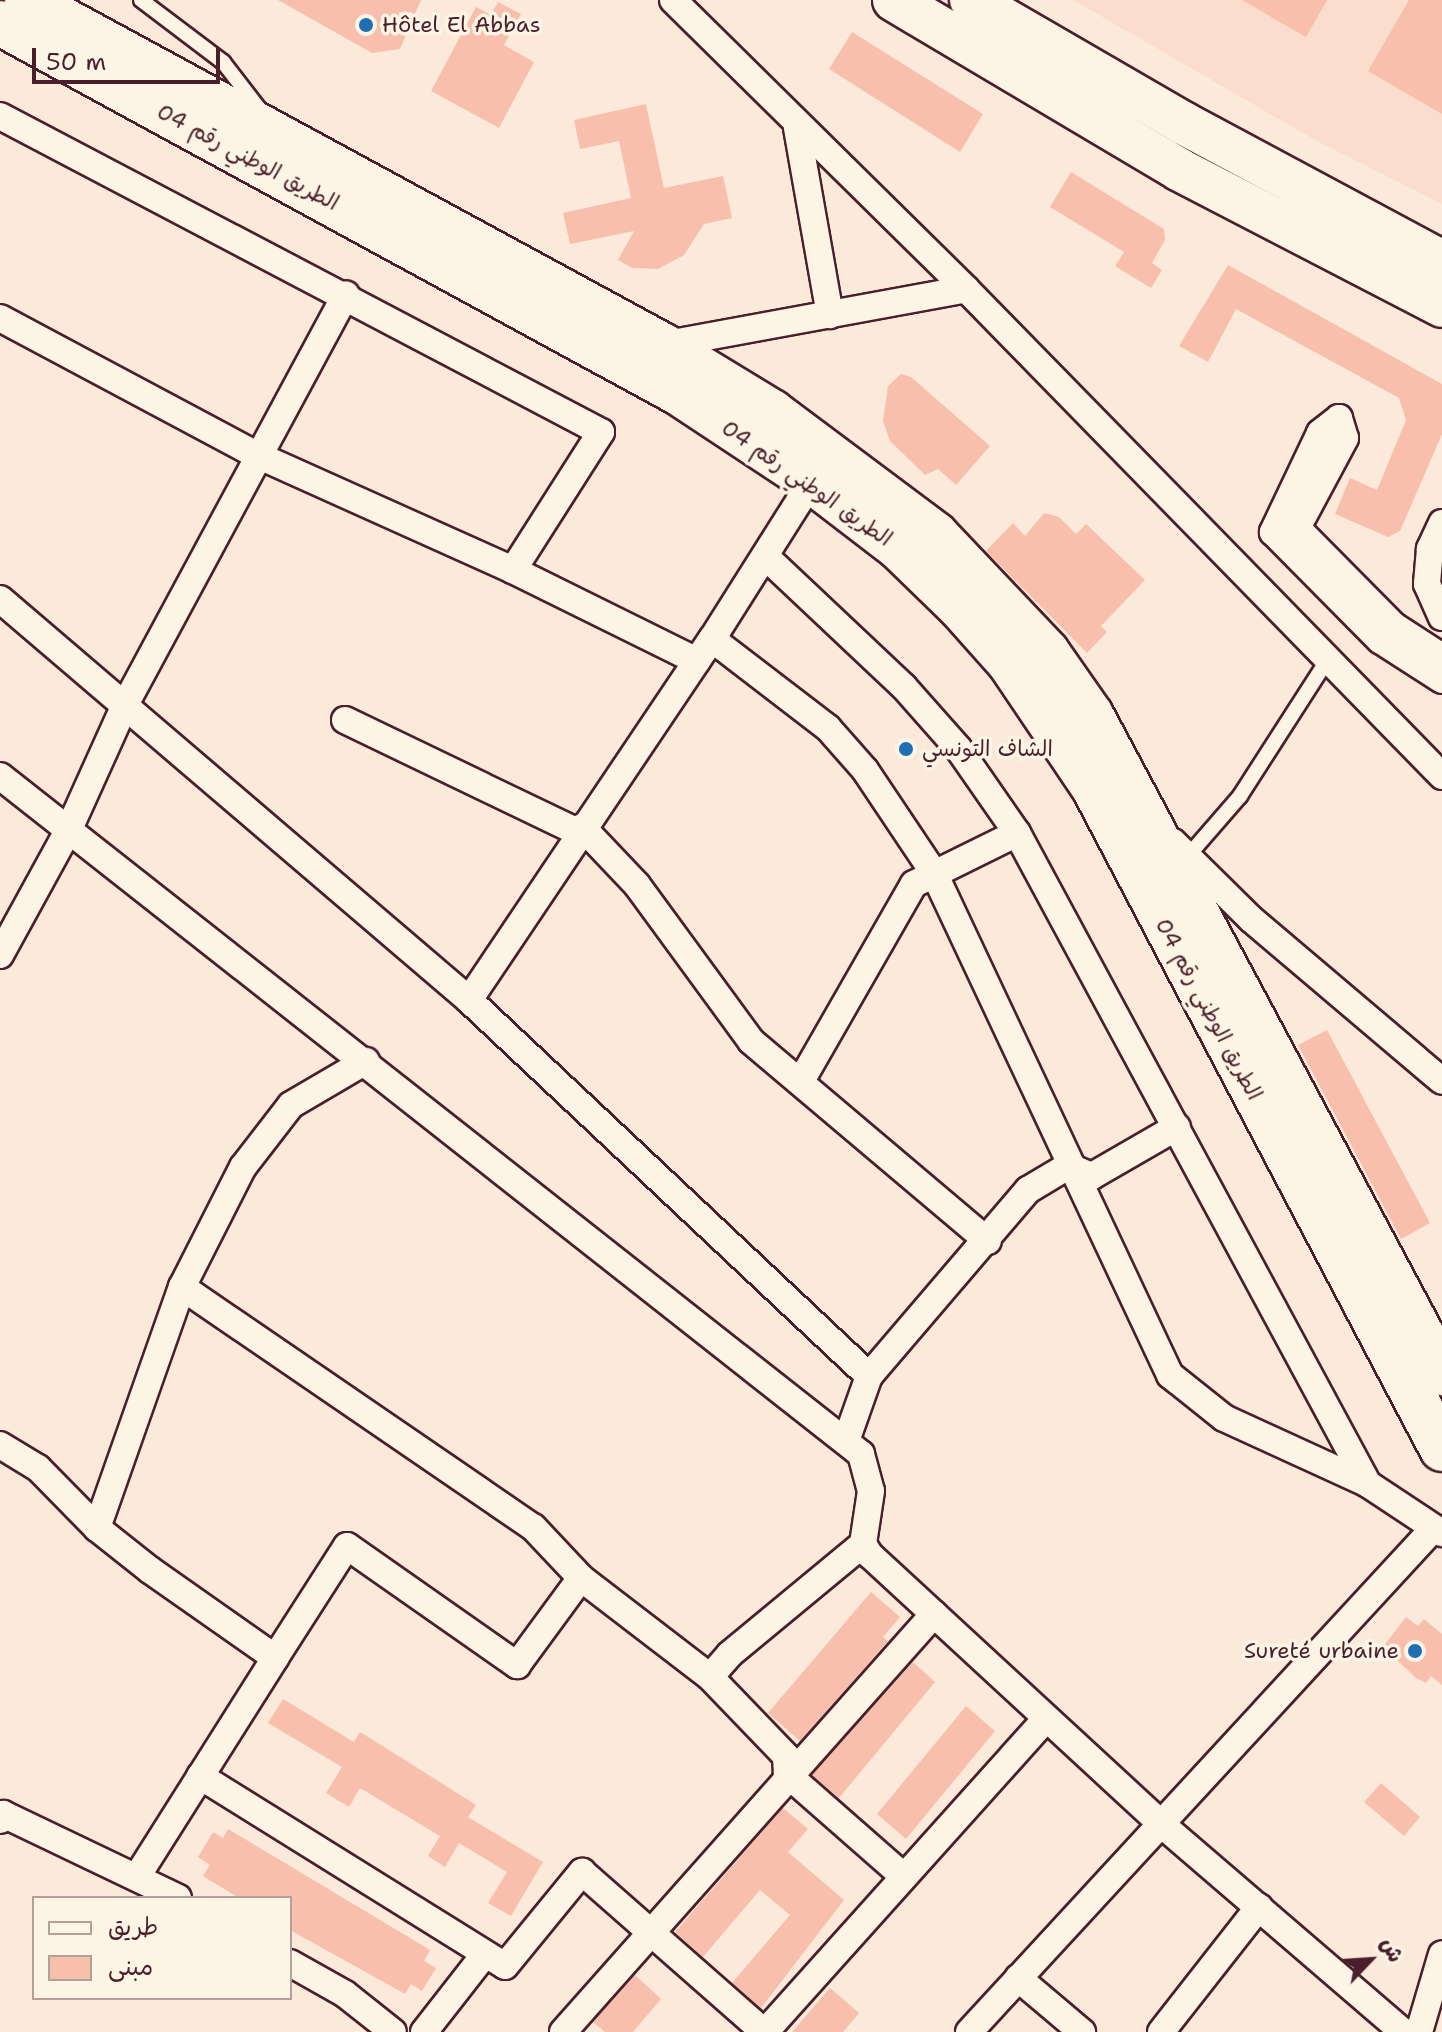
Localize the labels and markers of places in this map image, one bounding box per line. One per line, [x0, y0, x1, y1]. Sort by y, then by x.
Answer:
place label: Hôtel El Abbas [382, 12, 541, 38]
marker: Hôtel El Abbas [357, 16, 375, 34]
place label: الشاف التونسي [922, 736, 1053, 762]
marker: الشاف التونسي [897, 740, 915, 758]
place label: Sureté urbaine [1244, 1638, 1399, 1664]
marker: Sureté urbaine [1406, 1642, 1424, 1660]

